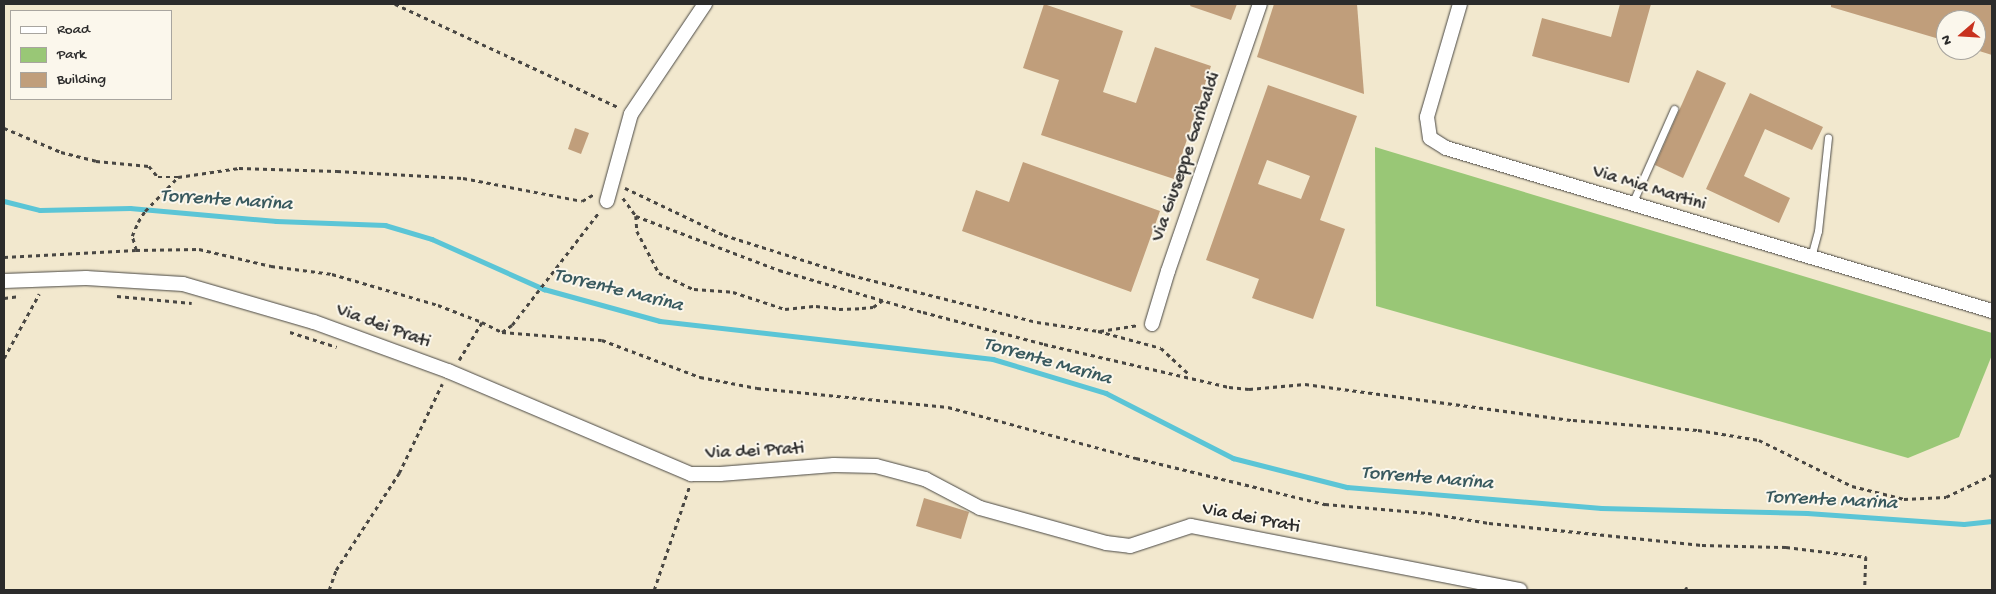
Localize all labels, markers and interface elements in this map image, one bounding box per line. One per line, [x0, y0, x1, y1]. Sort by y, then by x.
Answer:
legend [10, 10, 172, 100]
north arrow [1936, 10, 1986, 60]
text: Road [57, 21, 90, 39]
text: N [1938, 33, 1957, 47]
text: Park [57, 46, 86, 64]
street label: Via Giuseppe Garibaldi [1147, 69, 1227, 245]
text: Building [57, 71, 106, 89]
street label: Via Mia Martini [1589, 161, 1709, 217]
water label: Torrente Marina [159, 184, 293, 218]
water label: Torrente Marina [551, 263, 685, 319]
street label: Via dei Prati [333, 299, 433, 355]
water label: Torrente Marina [980, 332, 1114, 392]
street label: Via dei Prati [705, 438, 805, 466]
water label: Torrente Marina [1360, 461, 1494, 497]
water label: Torrente Marina [1764, 486, 1898, 516]
street label: Via dei Prati [1200, 498, 1302, 540]

